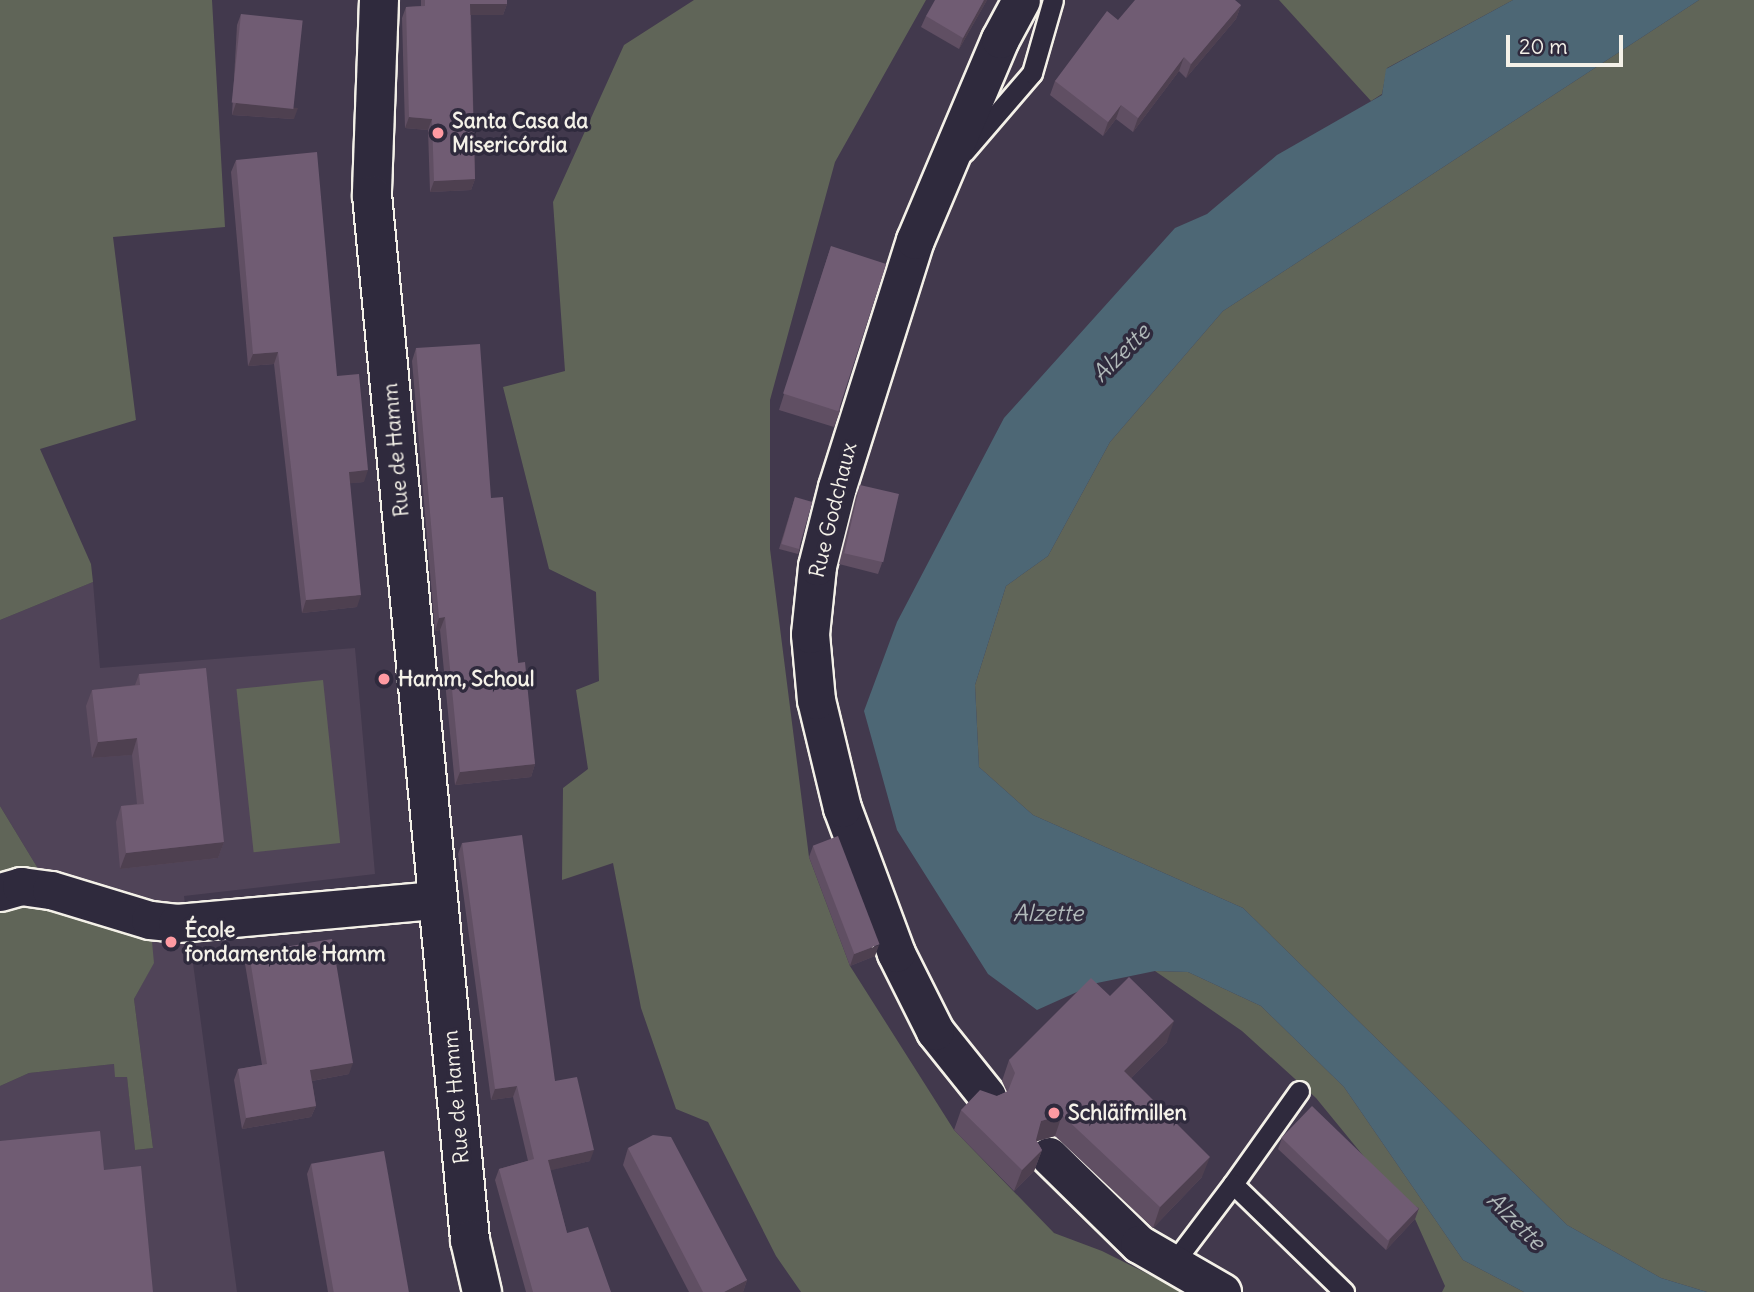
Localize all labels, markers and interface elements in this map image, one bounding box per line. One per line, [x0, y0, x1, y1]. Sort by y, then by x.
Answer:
scale bar [1509, 21, 1626, 65]
text: 20 m [1519, 33, 1568, 60]
place label: Santa Casa da Misericórdia [452, 108, 588, 158]
marker: Santa Casa da Misericórdia [430, 125, 446, 141]
water label: Alzette [1086, 318, 1156, 388]
street label: Rue de Hamm [378, 382, 414, 518]
street label: Rue Godchaux [804, 440, 862, 580]
place label: Hamm, Schoul [398, 666, 535, 692]
marker: Hamm, Schoul [376, 671, 392, 687]
water label: Alzette [1013, 899, 1083, 927]
place label: École fondamentale Hamm [185, 917, 386, 967]
marker: École fondamentale Hamm [163, 934, 179, 950]
street label: Rue de Hamm [438, 1029, 474, 1165]
place label: Schläifmillen [1068, 1100, 1187, 1126]
marker: Schläifmillen [1046, 1105, 1062, 1121]
water label: Alzette [1481, 1186, 1551, 1256]

